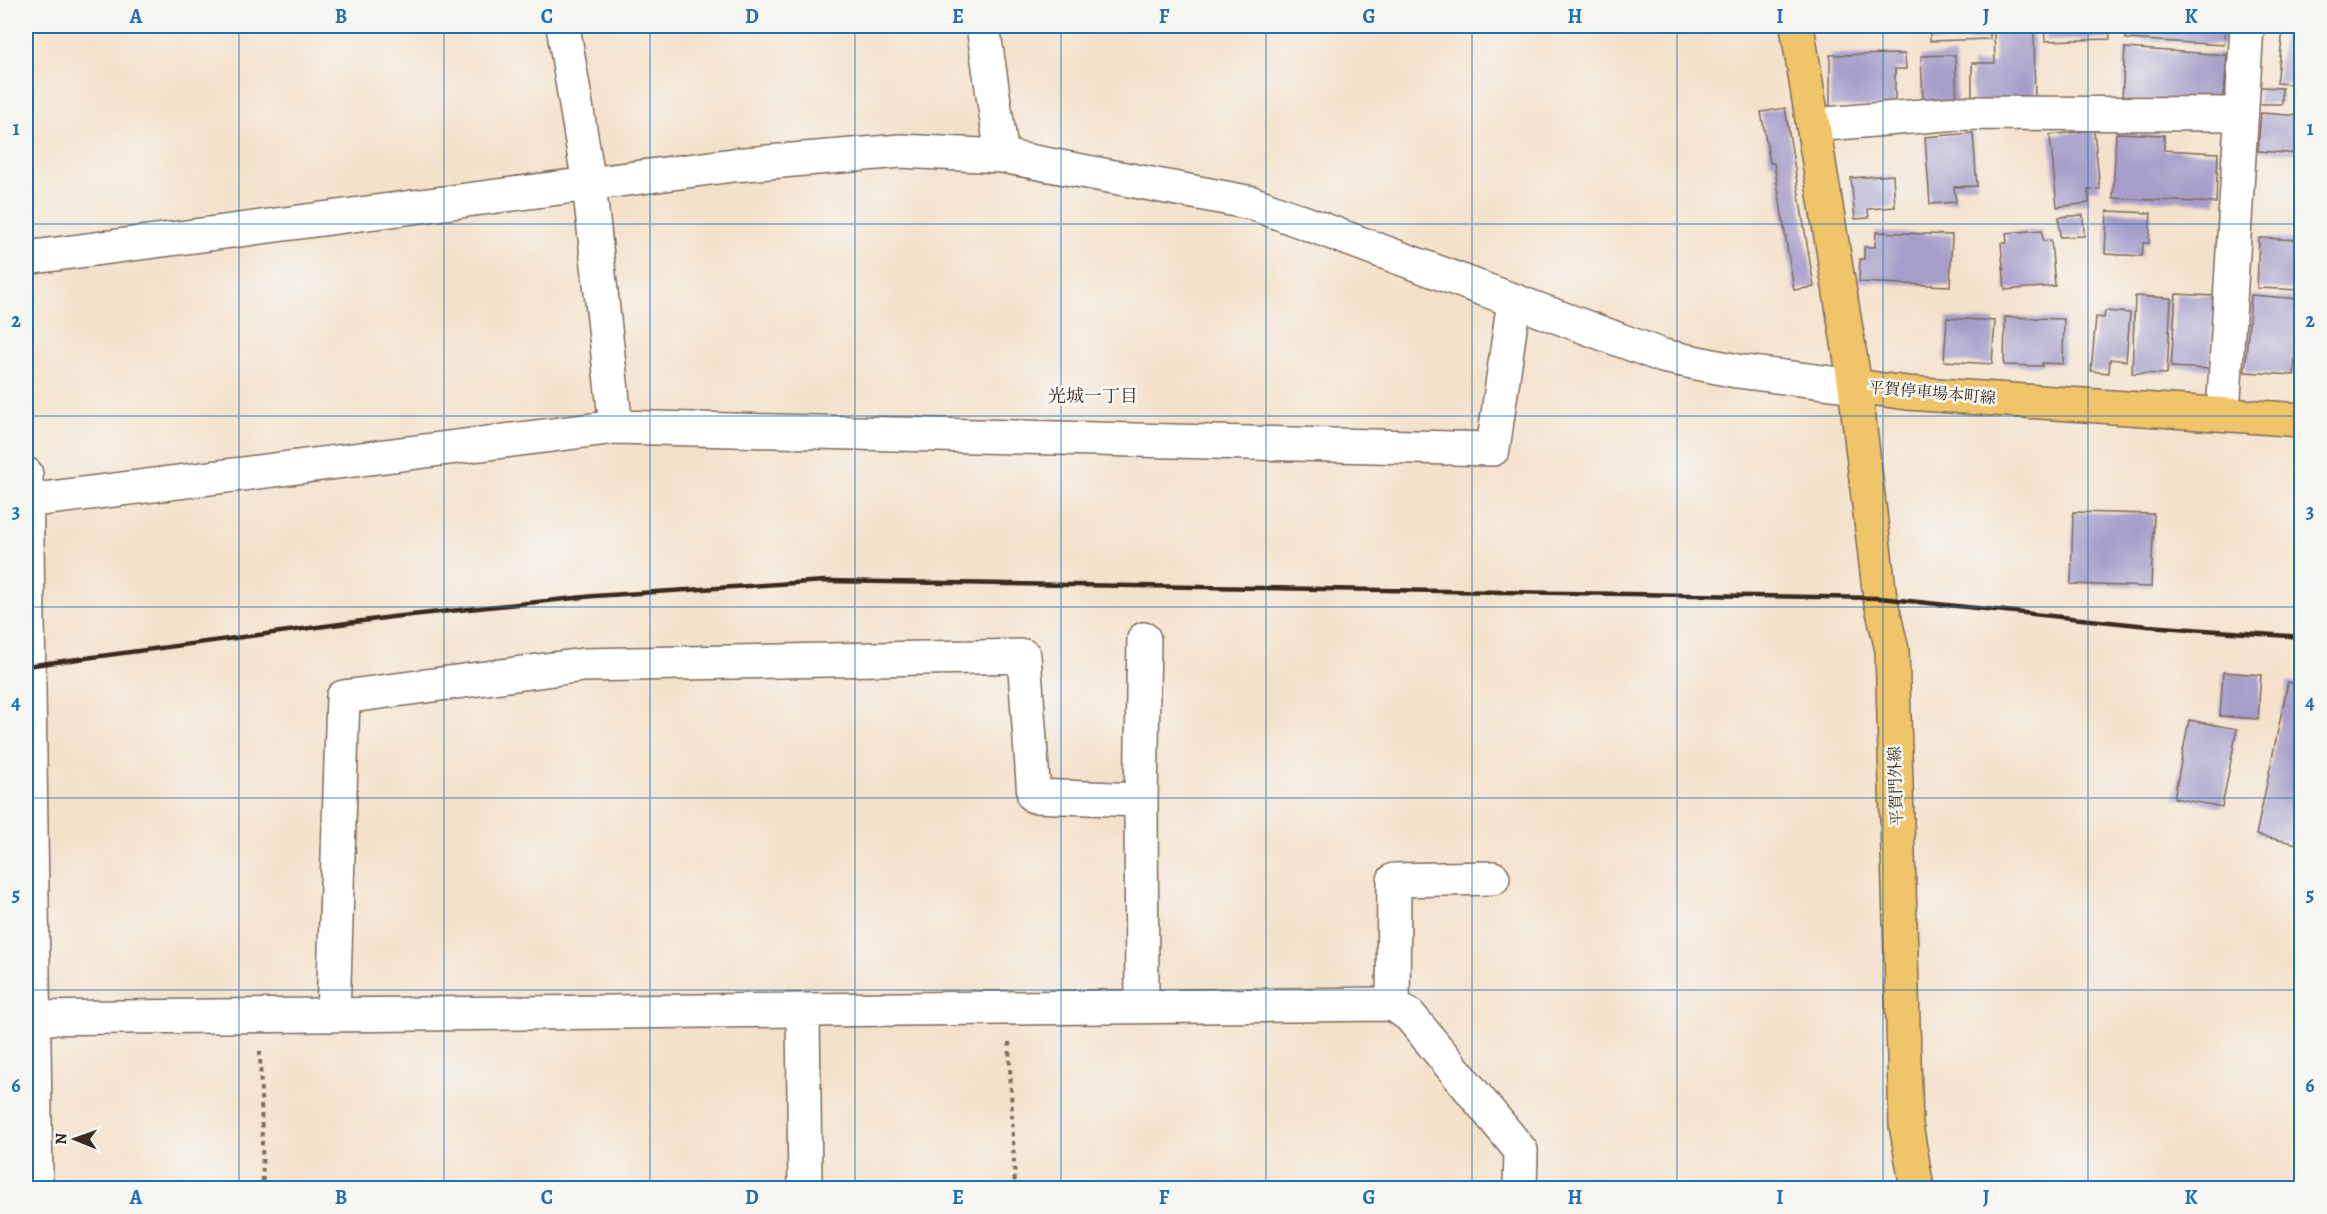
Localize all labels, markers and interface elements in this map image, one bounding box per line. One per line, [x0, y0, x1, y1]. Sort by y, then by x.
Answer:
text: A [129, 3, 143, 30]
text: B [335, 3, 347, 30]
text: C [541, 3, 553, 30]
text: D [745, 3, 759, 30]
text: E [952, 3, 964, 30]
text: F [1159, 3, 1170, 30]
text: G [1362, 3, 1376, 30]
text: H [1568, 3, 1583, 30]
text: I [1776, 3, 1784, 30]
text: J [1983, 3, 1990, 30]
text: K [2184, 3, 2198, 30]
text: 1 [12, 115, 20, 142]
text: 1 [2306, 115, 2314, 142]
text: 2 [11, 307, 21, 334]
text: 2 [2305, 307, 2315, 334]
street label: 平賀停車場本町線 [1867, 376, 1997, 410]
district label: 光城一丁目 [1048, 384, 1138, 408]
text: 3 [12, 498, 20, 525]
text: 3 [2306, 498, 2314, 525]
text: 4 [11, 689, 21, 716]
text: 4 [2305, 689, 2315, 716]
street label: 平賀門外線 [1884, 746, 1908, 826]
text: 5 [12, 881, 20, 908]
text: 5 [2306, 881, 2314, 908]
text: 6 [11, 1072, 21, 1099]
text: 6 [2305, 1072, 2315, 1099]
north arrow [45, 1109, 105, 1169]
text: N [50, 1132, 72, 1145]
text: A [129, 1184, 143, 1211]
text: B [335, 1184, 347, 1211]
text: C [541, 1184, 553, 1211]
text: D [745, 1184, 759, 1211]
text: E [952, 1184, 964, 1211]
text: F [1159, 1184, 1170, 1211]
text: G [1362, 1184, 1376, 1211]
text: H [1568, 1184, 1583, 1211]
text: I [1776, 1184, 1784, 1211]
text: J [1983, 1184, 1990, 1211]
text: K [2184, 1184, 2198, 1211]

